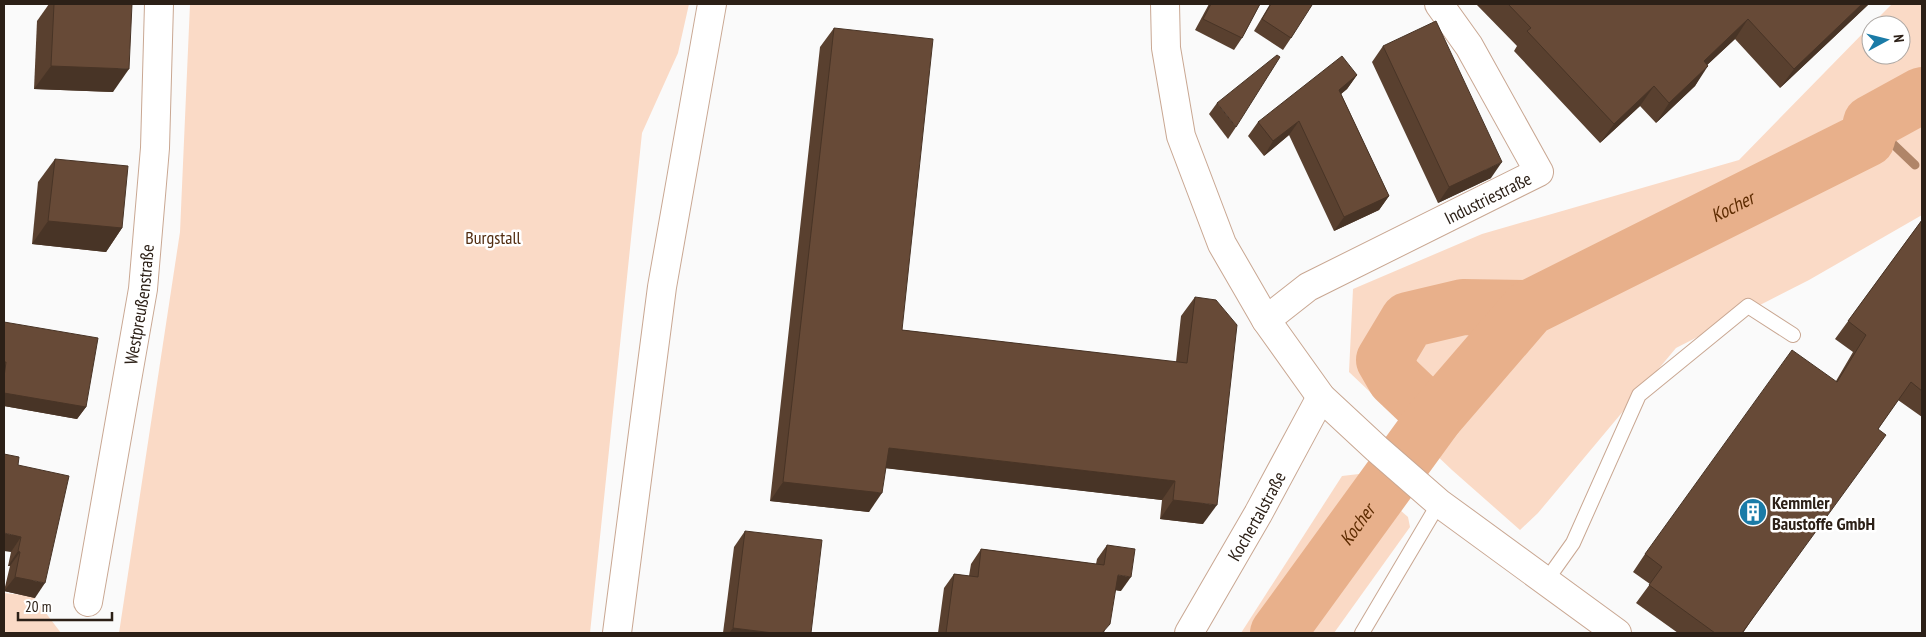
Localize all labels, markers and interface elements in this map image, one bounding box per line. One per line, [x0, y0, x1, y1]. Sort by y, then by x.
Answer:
north arrow [1861, 15, 1911, 65]
text: N [1890, 34, 1908, 43]
street label: Industriestraße [1440, 166, 1535, 229]
water label: Kocher [1707, 184, 1760, 227]
park label: Burgstall [465, 226, 522, 249]
street label: Westpreußenstraße [118, 243, 158, 366]
street label: Kochertalstraße [1222, 467, 1290, 565]
place label: Kemmler Baustoffe GmbH [1772, 491, 1875, 535]
water label: Kocher [1334, 497, 1381, 550]
building icon: Kemmler Baustoffe GmbH [1738, 497, 1768, 527]
scale bar [18, 590, 111, 622]
text: 20 m [25, 597, 51, 616]

